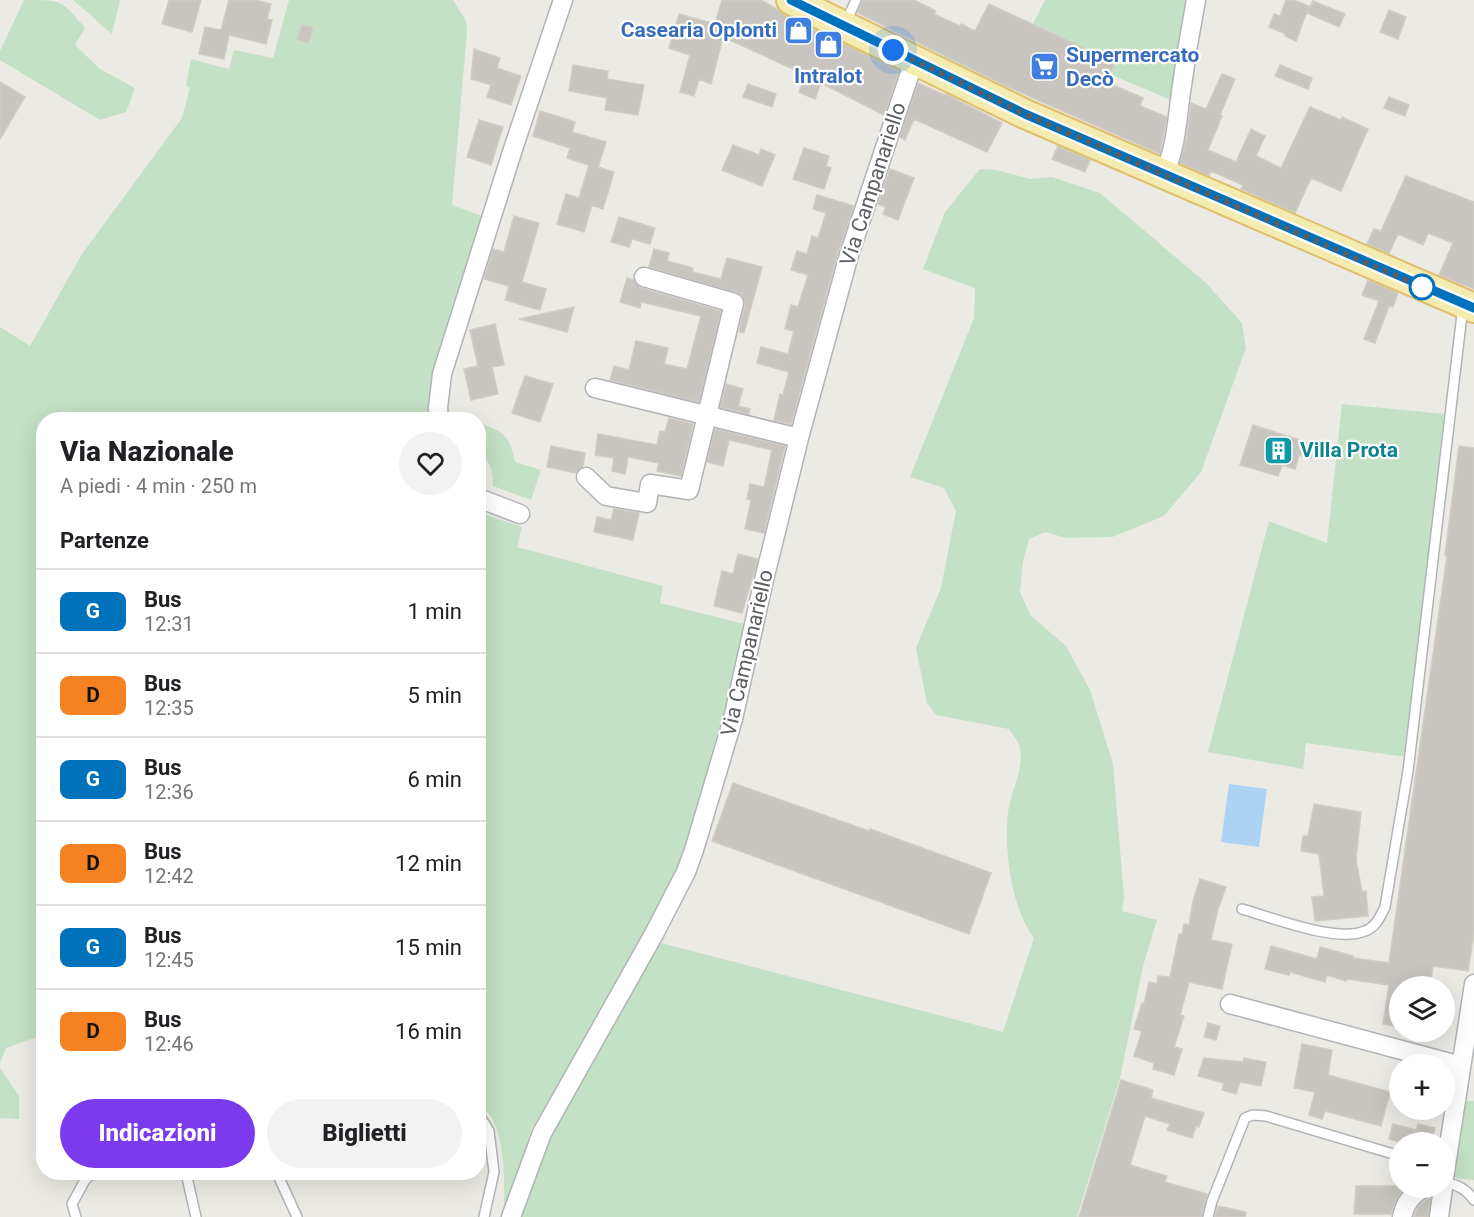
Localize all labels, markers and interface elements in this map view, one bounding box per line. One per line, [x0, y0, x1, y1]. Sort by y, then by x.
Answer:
shop icon: Casearia Oplonti [782, 14, 814, 46]
place label: Casearia Oplonti [621, 18, 777, 42]
shop icon: Intralot [812, 29, 844, 61]
your location [878, 35, 908, 65]
place label: Supermercato Decò [1066, 43, 1200, 91]
supermarket icon: Supermercato Decò [1029, 51, 1061, 83]
place label: Intralot [794, 64, 862, 88]
street label: Via Campanariello [835, 99, 911, 269]
unlabelled marker [1409, 274, 1435, 300]
button: heart [399, 432, 462, 495]
building icon: Villa Prota [1263, 434, 1295, 466]
text: Via Nazionale [60, 435, 234, 468]
place label: Villa Prota [1300, 438, 1398, 462]
text: A piedi · 4 min · 250 m [60, 474, 257, 498]
text: Partenze [60, 528, 149, 553]
street label: Via Campanariello [716, 567, 778, 739]
text: Bus [144, 587, 182, 612]
text: G [86, 599, 100, 623]
text: 1 min [407, 599, 462, 624]
text: 12:31 [144, 612, 194, 636]
text: Bus [144, 671, 182, 696]
text: D [86, 683, 100, 707]
text: 5 min [407, 683, 462, 708]
text: 12:35 [144, 696, 194, 720]
text: Bus [144, 755, 182, 780]
text: G [86, 767, 100, 791]
text: 6 min [407, 767, 462, 792]
text: 12:36 [144, 780, 194, 804]
text: Bus [144, 839, 182, 864]
text: D [86, 851, 100, 875]
text: 12 min [395, 851, 462, 876]
text: 12:42 [144, 864, 194, 888]
text: Bus [144, 923, 182, 948]
text: G [86, 935, 100, 959]
text: 15 min [395, 935, 462, 960]
text: 12:45 [144, 948, 194, 972]
map controls [1389, 976, 1455, 1198]
button: layers [1389, 976, 1455, 1042]
text: Bus [144, 1007, 182, 1032]
text: D [86, 1019, 100, 1043]
text: 16 min [395, 1019, 462, 1044]
text: 12:46 [144, 1032, 194, 1056]
button: + [1389, 1054, 1455, 1120]
button: Indicazioni [60, 1099, 255, 1168]
button: Biglietti [267, 1099, 462, 1168]
button: − [1389, 1132, 1455, 1198]

